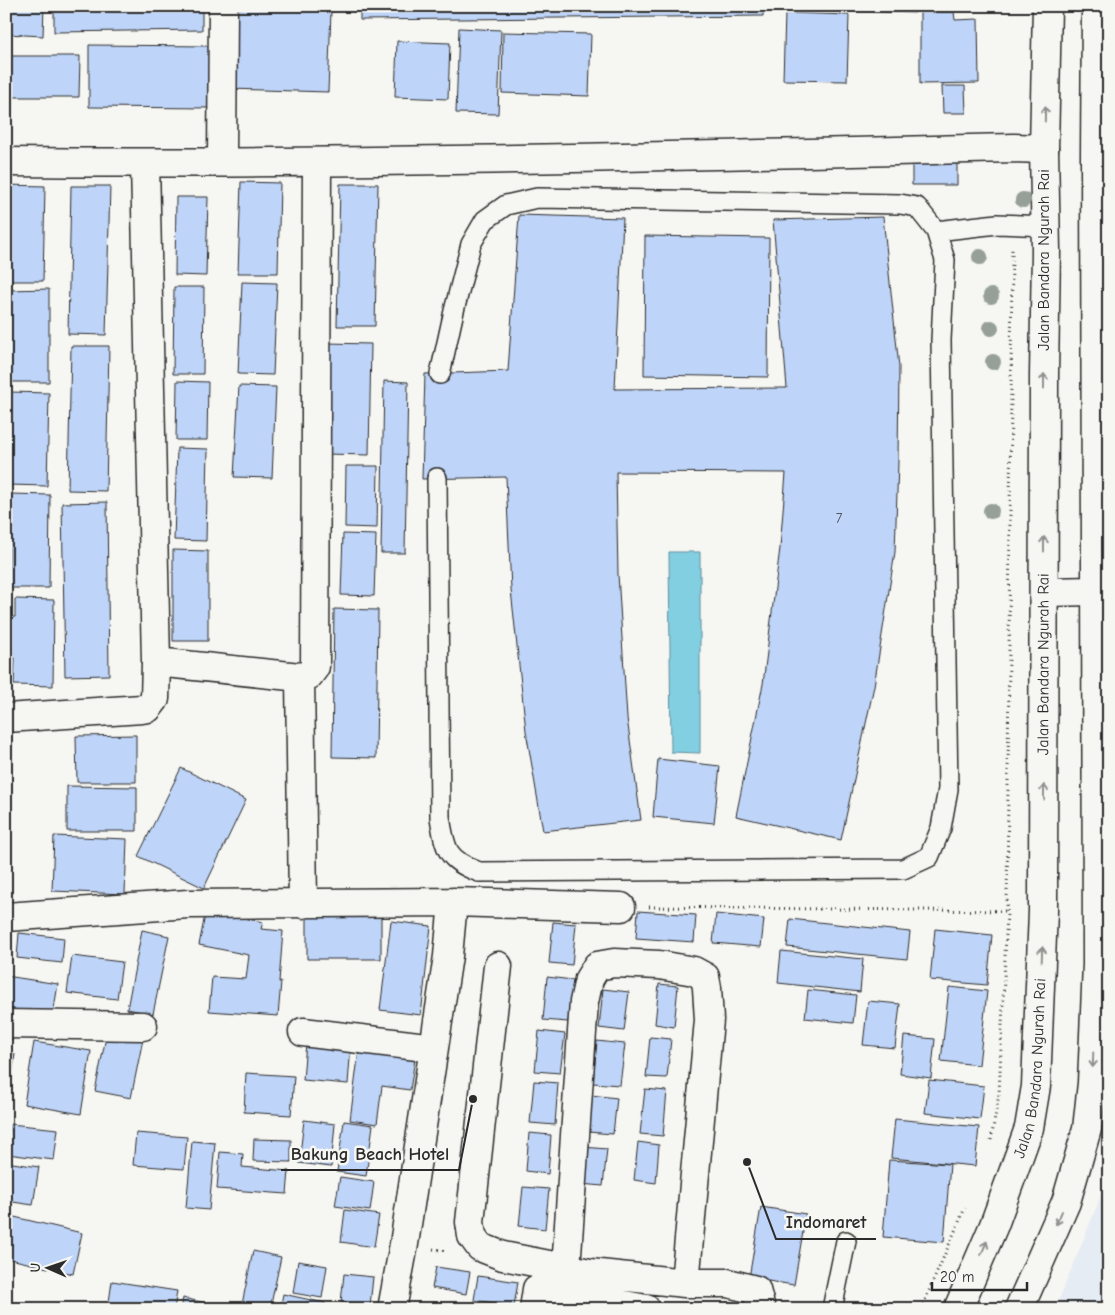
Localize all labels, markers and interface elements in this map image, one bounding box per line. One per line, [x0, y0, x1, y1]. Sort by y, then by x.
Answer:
one-way arrow [1040, 106, 1050, 122]
street label: Jalan Bandara Ngurah Rai [1035, 169, 1053, 351]
one-way arrow [1039, 373, 1049, 390]
house number: 7 [836, 510, 843, 527]
one-way arrow [1039, 536, 1049, 552]
street label: Jalan Bandara Ngurah Rai [1034, 573, 1053, 755]
one-way arrow [1039, 784, 1049, 800]
one-way arrow [1037, 947, 1047, 963]
street label: Jalan Bandara Ngurah Rai [1010, 978, 1049, 1161]
one-way arrow [1089, 1052, 1098, 1068]
callout: Bakung Beach Hotel [281, 1137, 459, 1170]
text: Bakung Beach Hotel [291, 1144, 449, 1165]
callout: Indomaret [776, 1206, 876, 1239]
one-way arrow [1053, 1210, 1063, 1225]
text: Indomaret [786, 1212, 867, 1233]
one-way arrow [980, 1241, 990, 1256]
north arrow [22, 1242, 72, 1292]
scale bar [932, 1260, 1028, 1292]
text: U [27, 1263, 44, 1273]
text: 20 m [940, 1268, 974, 1286]

